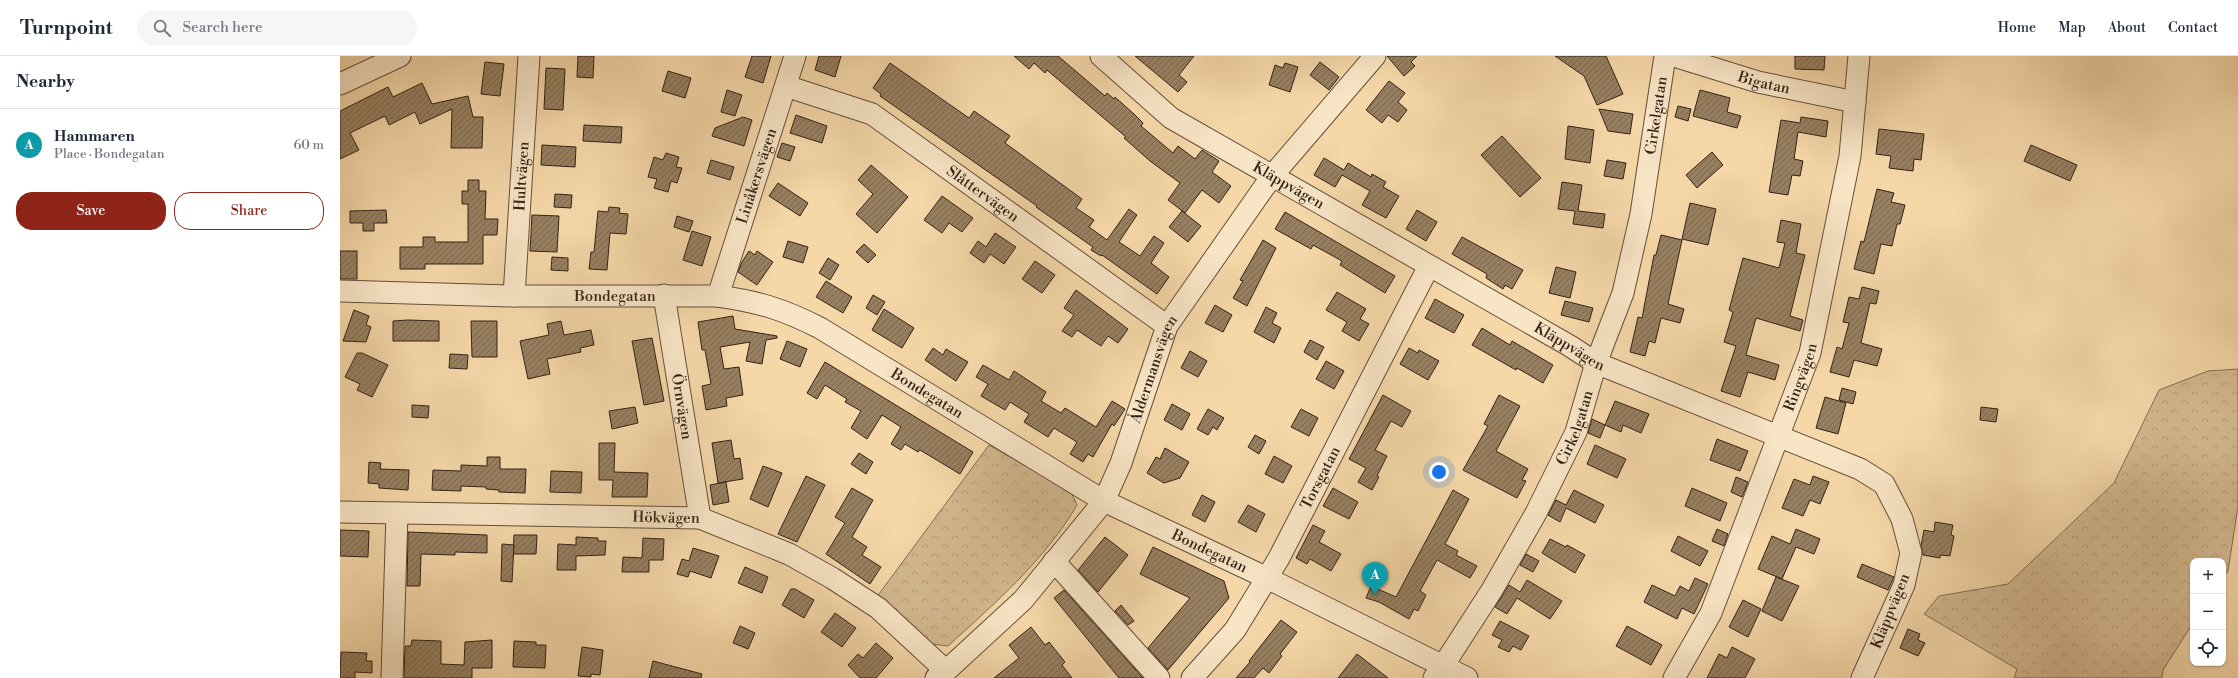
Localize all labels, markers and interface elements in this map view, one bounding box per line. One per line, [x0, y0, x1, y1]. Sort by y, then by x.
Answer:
search box [137, 10, 417, 46]
text: Turnpoint [20, 16, 113, 40]
icon: search [151, 17, 173, 39]
text: Search here [183, 18, 263, 37]
text: Home [1998, 19, 2036, 37]
text: Map [2058, 19, 2086, 37]
text: About [2108, 19, 2146, 37]
text: Contact [2168, 19, 2218, 37]
street label: Bigatan [1735, 67, 1792, 98]
text: Nearby [16, 71, 75, 93]
street label: Cirkelgatan [1641, 75, 1672, 156]
street label: Linåkersvägen [733, 126, 781, 226]
text: Hammaren [54, 127, 135, 146]
text: A [24, 137, 34, 153]
text: 60 m [293, 137, 324, 153]
street label: Hultvägen [510, 141, 534, 212]
text: Place · Bondegatan [54, 146, 165, 162]
street label: Kläppvägen [1249, 158, 1328, 214]
street label: Slåttervägen [943, 162, 1023, 227]
button: Save [16, 192, 166, 230]
button: Share [174, 192, 324, 230]
street label: Bondegatan [573, 287, 656, 306]
street label: Åldermansvägen [1125, 311, 1182, 427]
street label: Kläppvägen [1530, 318, 1607, 376]
street label: Ringvägen [1780, 342, 1822, 414]
street label: Bondegatan [886, 364, 967, 423]
street label: Örnvägen [667, 372, 696, 441]
street label: Cirkelgatan [1552, 388, 1598, 469]
street label: Torsgatan [1297, 443, 1345, 513]
your location [1429, 462, 1449, 482]
street label: Hökvägen [632, 508, 700, 528]
street label: Bondegatan [1168, 525, 1250, 577]
map controls [2190, 558, 2226, 666]
button: + [2190, 558, 2226, 594]
pin: A [1362, 562, 1388, 595]
street label: Kläppvägen [1867, 571, 1914, 652]
button: − [2190, 594, 2226, 630]
button: locate [2190, 630, 2226, 666]

